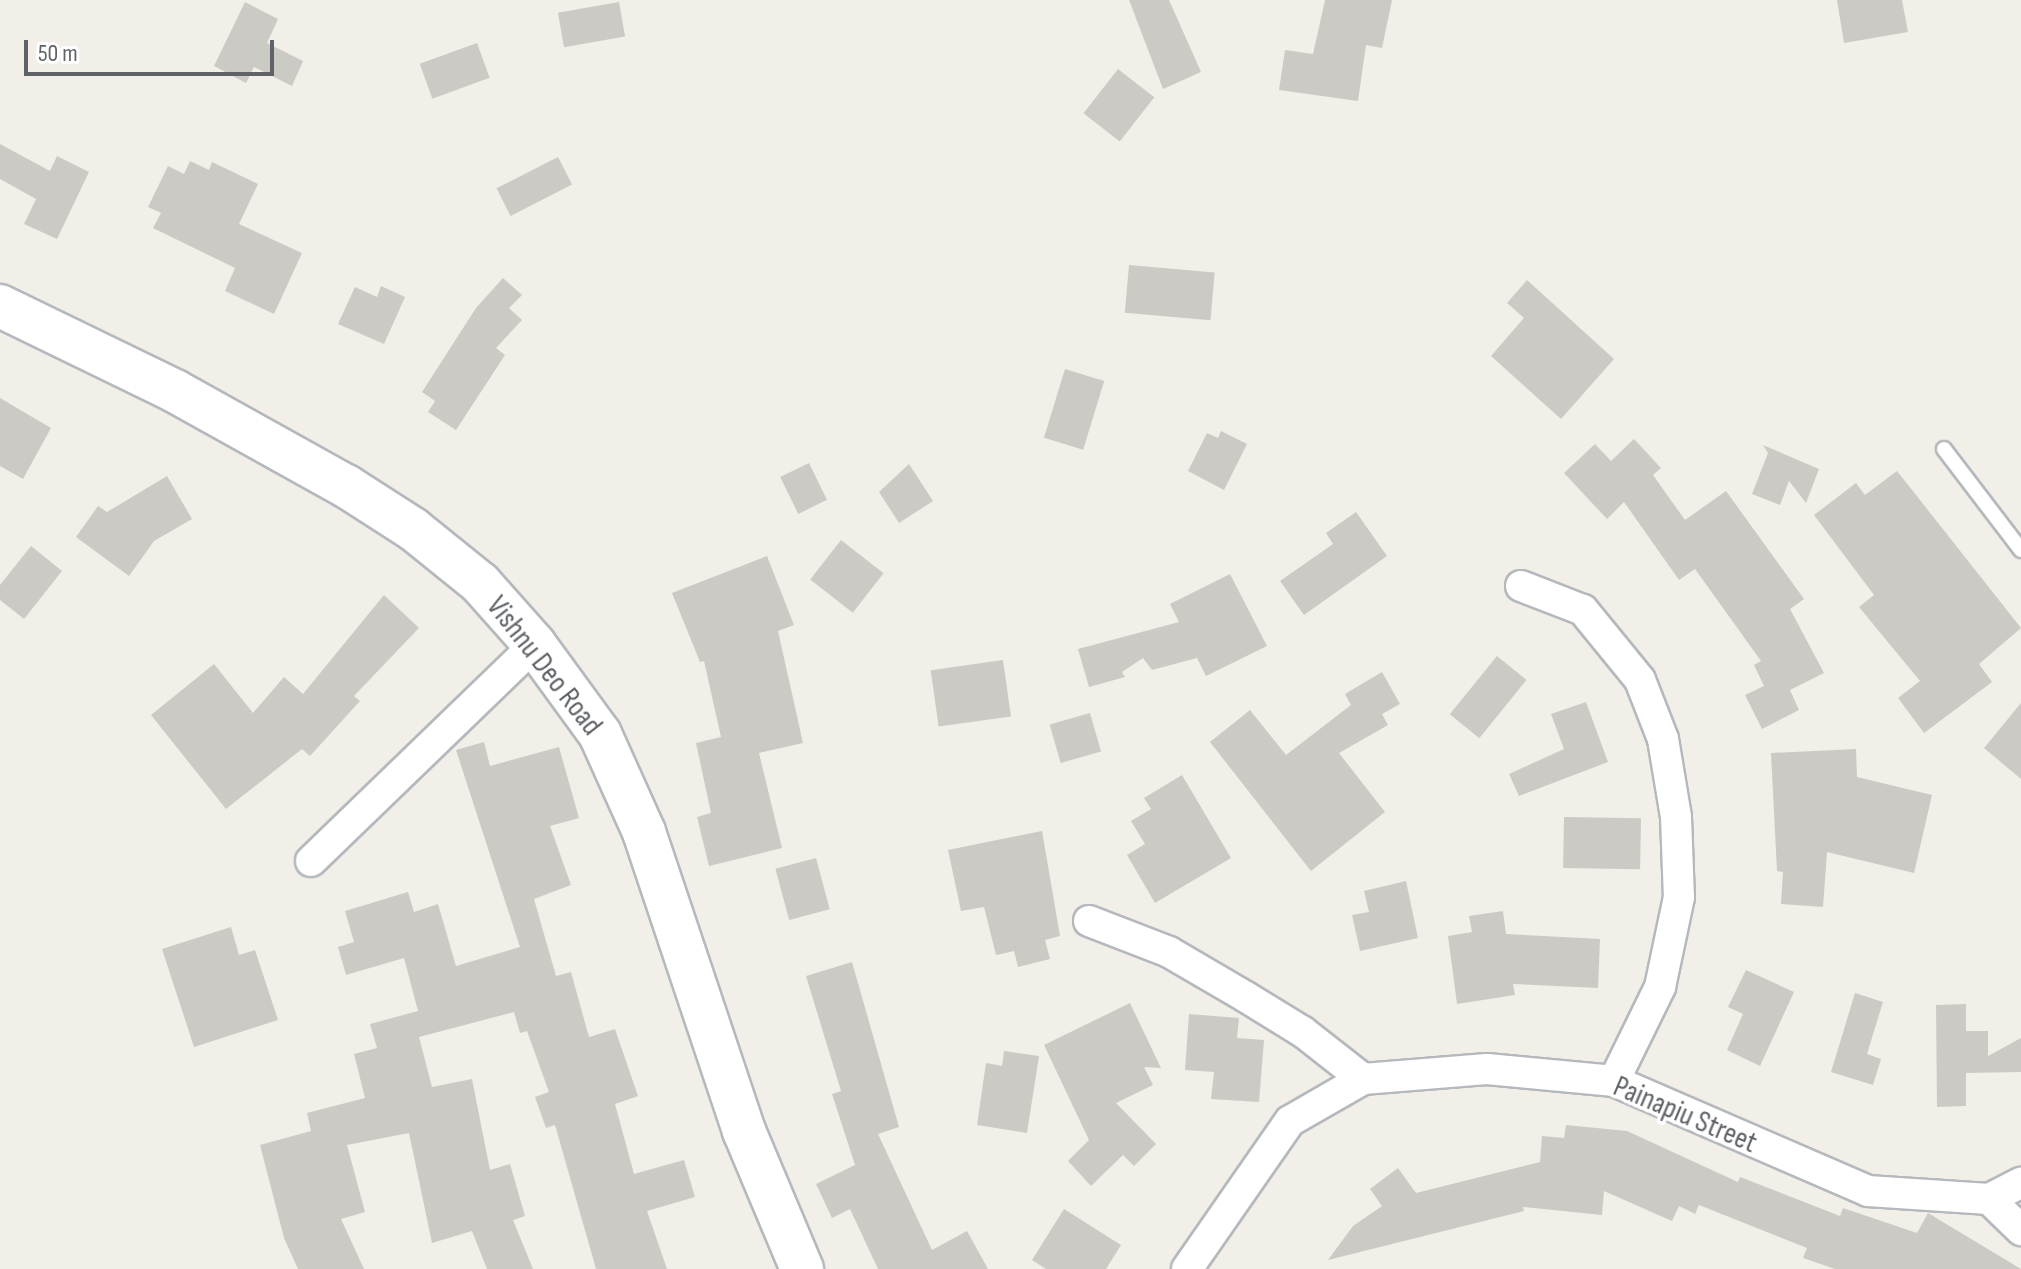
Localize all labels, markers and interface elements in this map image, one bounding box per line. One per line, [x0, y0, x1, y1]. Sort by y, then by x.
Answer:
scale bar [28, 24, 278, 74]
text: 50 m [38, 39, 78, 68]
street label: Vishnu Deo Road [478, 589, 610, 743]
street label: Painapiu Street [1608, 1069, 1762, 1161]

